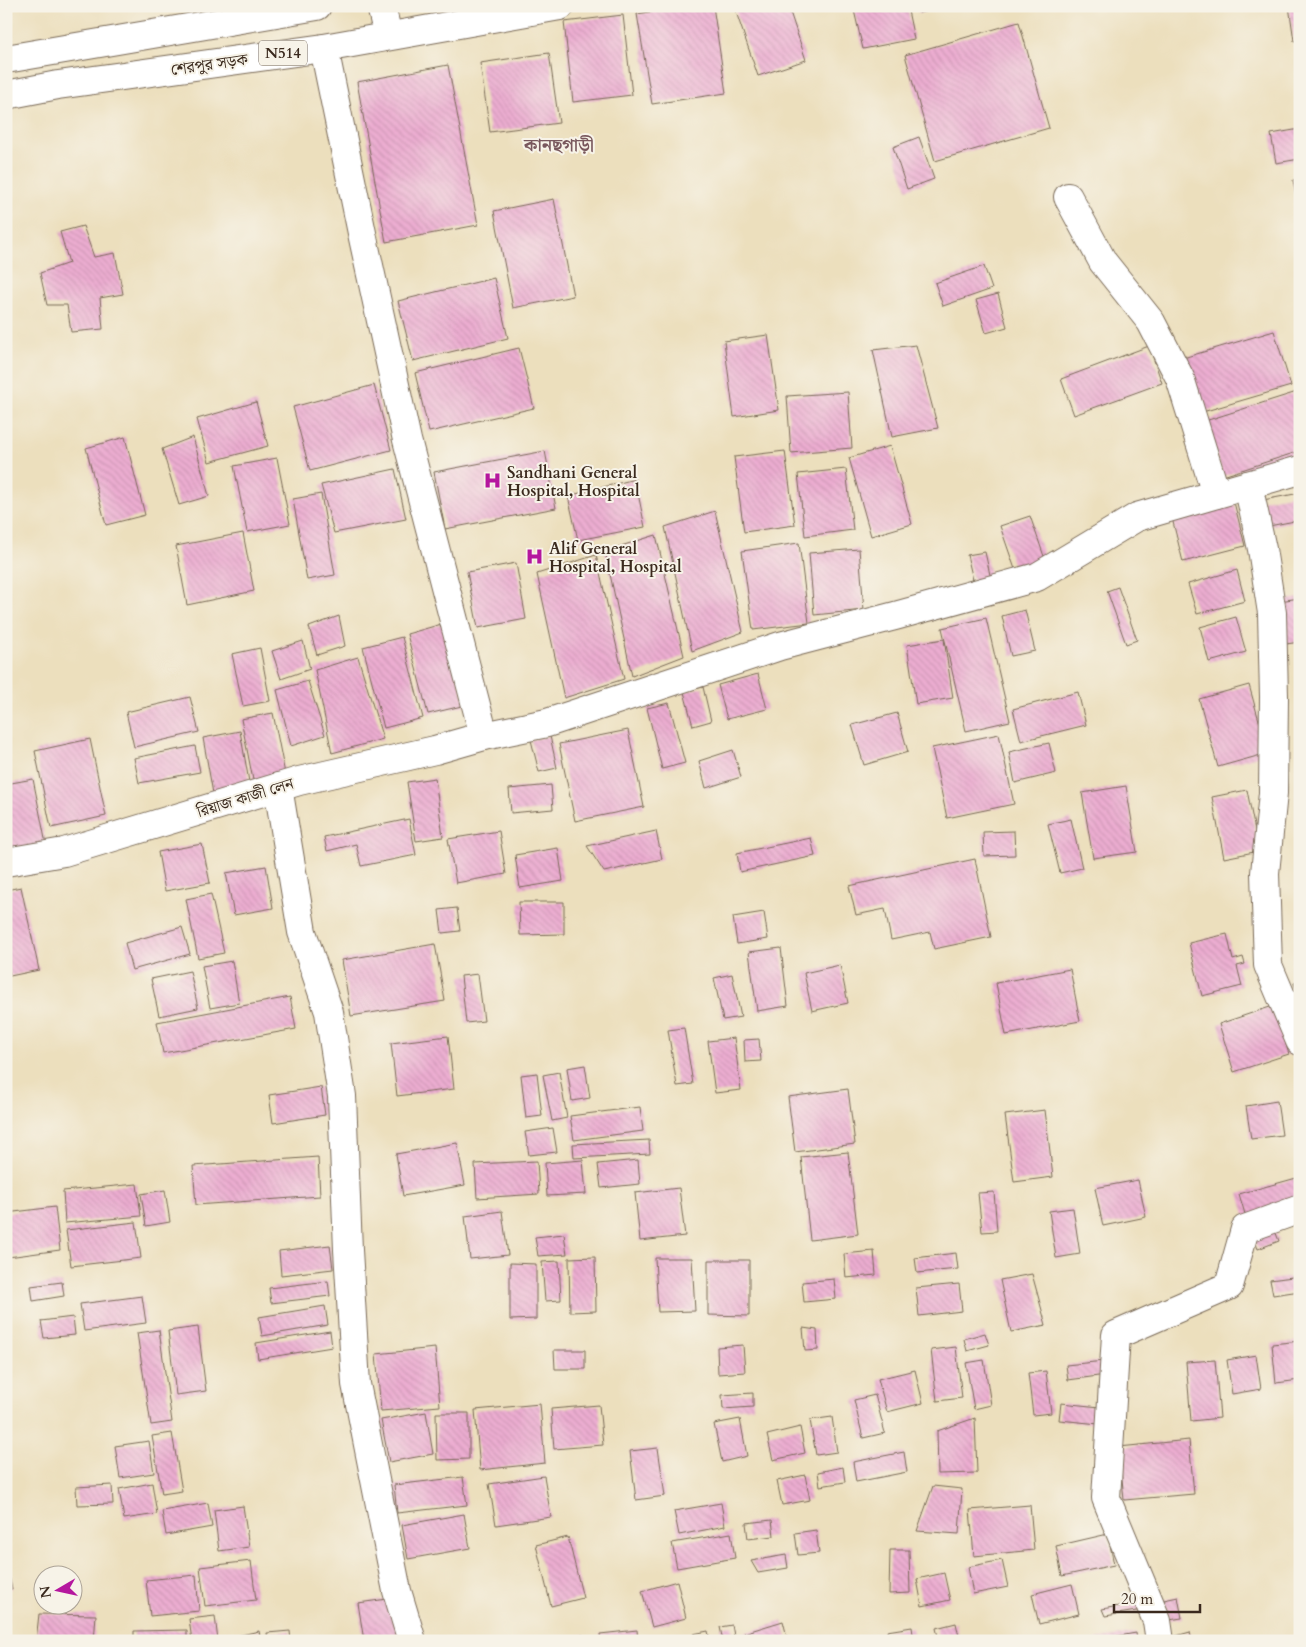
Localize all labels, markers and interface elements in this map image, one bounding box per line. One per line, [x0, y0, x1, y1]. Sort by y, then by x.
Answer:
road number: N514 [259, 40, 307, 66]
street label: শেরপুর সড়ক [169, 49, 250, 81]
district label: কানছগাড়ী [523, 133, 594, 158]
place label: Sandhani General Hospital, Hospital [507, 462, 640, 502]
hospital icon: Sandhani General Hospital, Hospital [483, 471, 503, 491]
place label: Alif General Hospital, Hospital [549, 538, 682, 578]
hospital icon: Alif General Hospital, Hospital [525, 547, 545, 567]
street label: রিয়াজ কাজী লেন [193, 773, 297, 823]
north arrow [32, 1564, 82, 1614]
scale bar [1114, 1582, 1200, 1614]
text: N [35, 1584, 56, 1599]
text: 20 m [1121, 1589, 1153, 1609]

